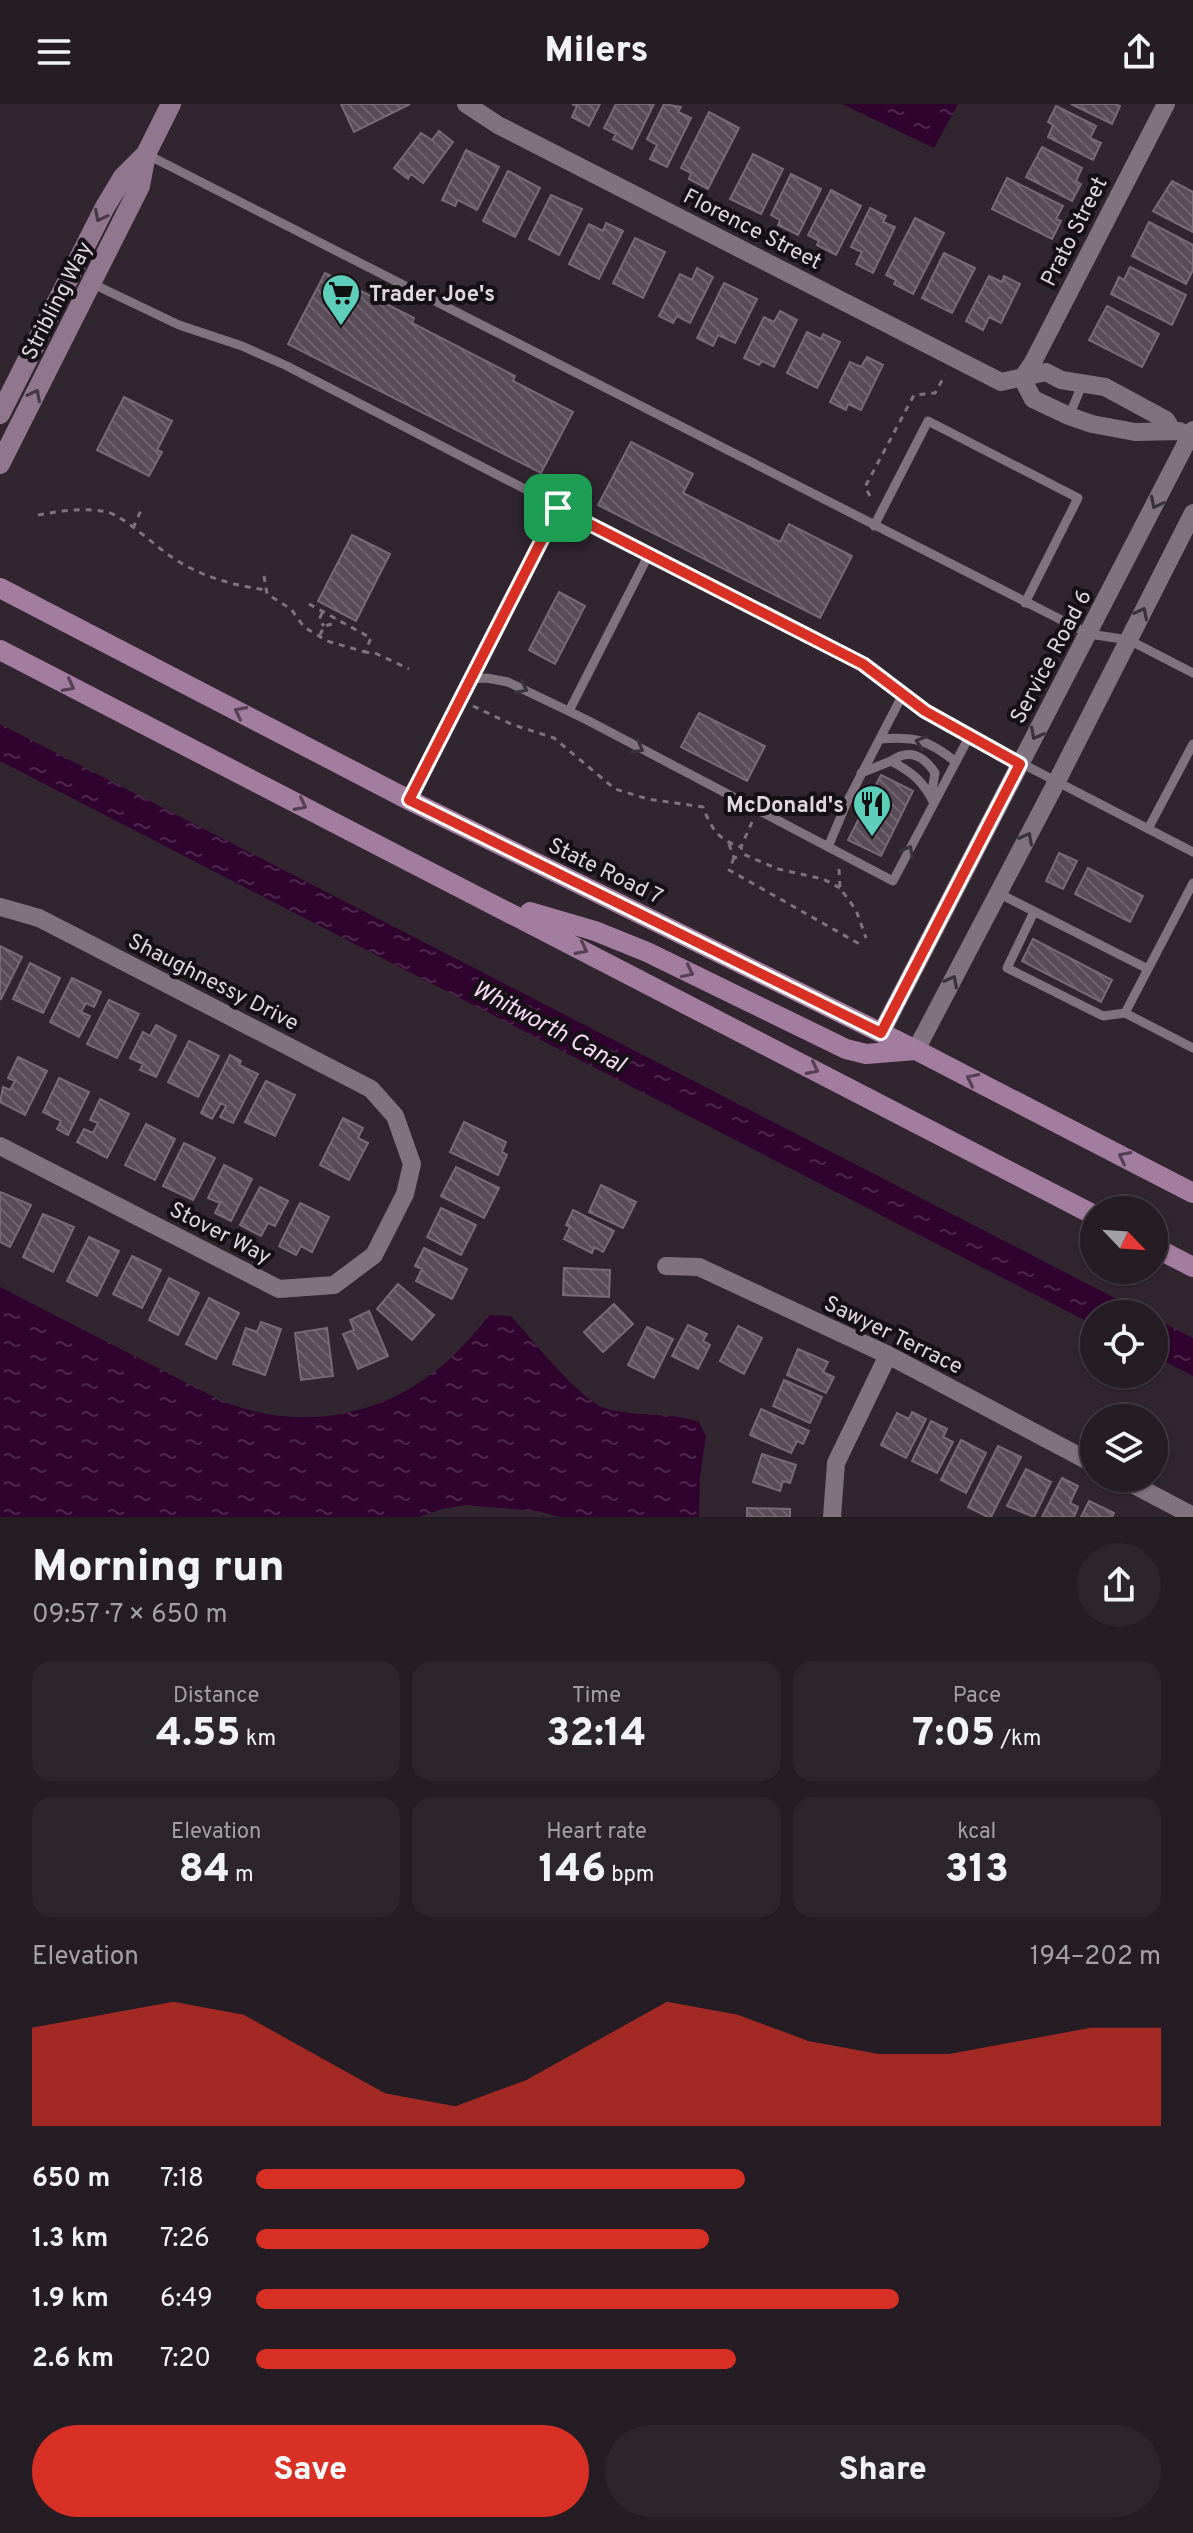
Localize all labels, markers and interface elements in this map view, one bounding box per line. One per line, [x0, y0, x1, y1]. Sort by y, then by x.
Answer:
text: Milers [545, 29, 648, 75]
icon: menu [32, 30, 76, 74]
icon: share [1117, 30, 1161, 74]
street label: Prato Street [1036, 173, 1114, 291]
street label: Florence Street [678, 184, 826, 277]
one-way arrow [95, 207, 110, 222]
street label: Stribling Way [17, 238, 100, 365]
supermarket icon: Trader Joe's [320, 272, 362, 327]
place label: Trader Joe's [369, 282, 495, 309]
one-way arrow [25, 388, 41, 403]
pin [524, 474, 592, 542]
icon: arrive [536, 486, 580, 530]
one-way arrow [1150, 495, 1165, 510]
street label: Service Road 6 [1006, 586, 1099, 729]
one-way arrow [1132, 607, 1148, 622]
one-way arrow [61, 676, 76, 692]
one-way arrow [513, 678, 528, 694]
one-way arrow [234, 707, 249, 722]
one-way arrow [1030, 725, 1046, 740]
one-way arrow [915, 735, 928, 751]
one-way arrow [630, 738, 644, 753]
restaurant icon: McDonald's [851, 783, 893, 838]
place label: McDonald's [726, 793, 844, 820]
one-way arrow [292, 795, 307, 810]
one-way arrow [1018, 832, 1033, 846]
street label: State Road 7 [543, 833, 667, 912]
one-way arrow [899, 845, 914, 859]
street label: Shaughnessy Drive [123, 929, 303, 1038]
one-way arrow [573, 940, 588, 955]
one-way arrow [680, 962, 695, 978]
water label: Whitworth Canal [466, 975, 631, 1082]
one-way arrow [942, 975, 957, 989]
one-way arrow [804, 1060, 819, 1075]
one-way arrow [966, 1073, 980, 1089]
one-way arrow [1117, 1152, 1132, 1167]
north arrow [1080, 1196, 1168, 1284]
map controls [1080, 1196, 1168, 1492]
street label: Stover Way [164, 1197, 275, 1271]
street label: Sawyer Terrace [819, 1291, 967, 1381]
button: locate [1080, 1300, 1168, 1388]
button: layers [1080, 1404, 1168, 1492]
text: Morning run [32, 1541, 285, 1597]
button: share [1077, 1543, 1161, 1627]
text: 09:57 · 7 × 650 m [32, 1599, 228, 1632]
text: Distance [173, 1683, 259, 1710]
text: Time [572, 1683, 621, 1710]
text: Pace [953, 1683, 1001, 1710]
text: 4.55 [156, 1710, 241, 1760]
text: 32:14 [546, 1710, 647, 1760]
text: 7:05 [912, 1710, 995, 1760]
text: km [241, 1726, 276, 1753]
text: /km [995, 1726, 1041, 1753]
text: Elevation [171, 1819, 261, 1846]
text: Heart rate [546, 1819, 647, 1846]
text: kcal [957, 1819, 996, 1846]
text: 84 [179, 1846, 230, 1896]
text: 146 [539, 1846, 606, 1896]
text: 313 [945, 1846, 1009, 1896]
text: m [230, 1862, 254, 1889]
text: bpm [606, 1862, 654, 1889]
text: Elevation [32, 1941, 139, 1974]
text: 194–202 m [1030, 1941, 1161, 1974]
text: 650 m [32, 2163, 110, 2196]
text: 7:18 [160, 2163, 204, 2196]
text: 1.3 km [32, 2223, 108, 2256]
text: 7:26 [160, 2223, 210, 2256]
text: 1.9 km [32, 2283, 109, 2316]
text: 6:49 [160, 2283, 213, 2316]
text: 2.6 km [32, 2343, 114, 2376]
text: 7:20 [160, 2343, 211, 2376]
button: Save [32, 2425, 589, 2517]
button: Share [605, 2425, 1161, 2517]

